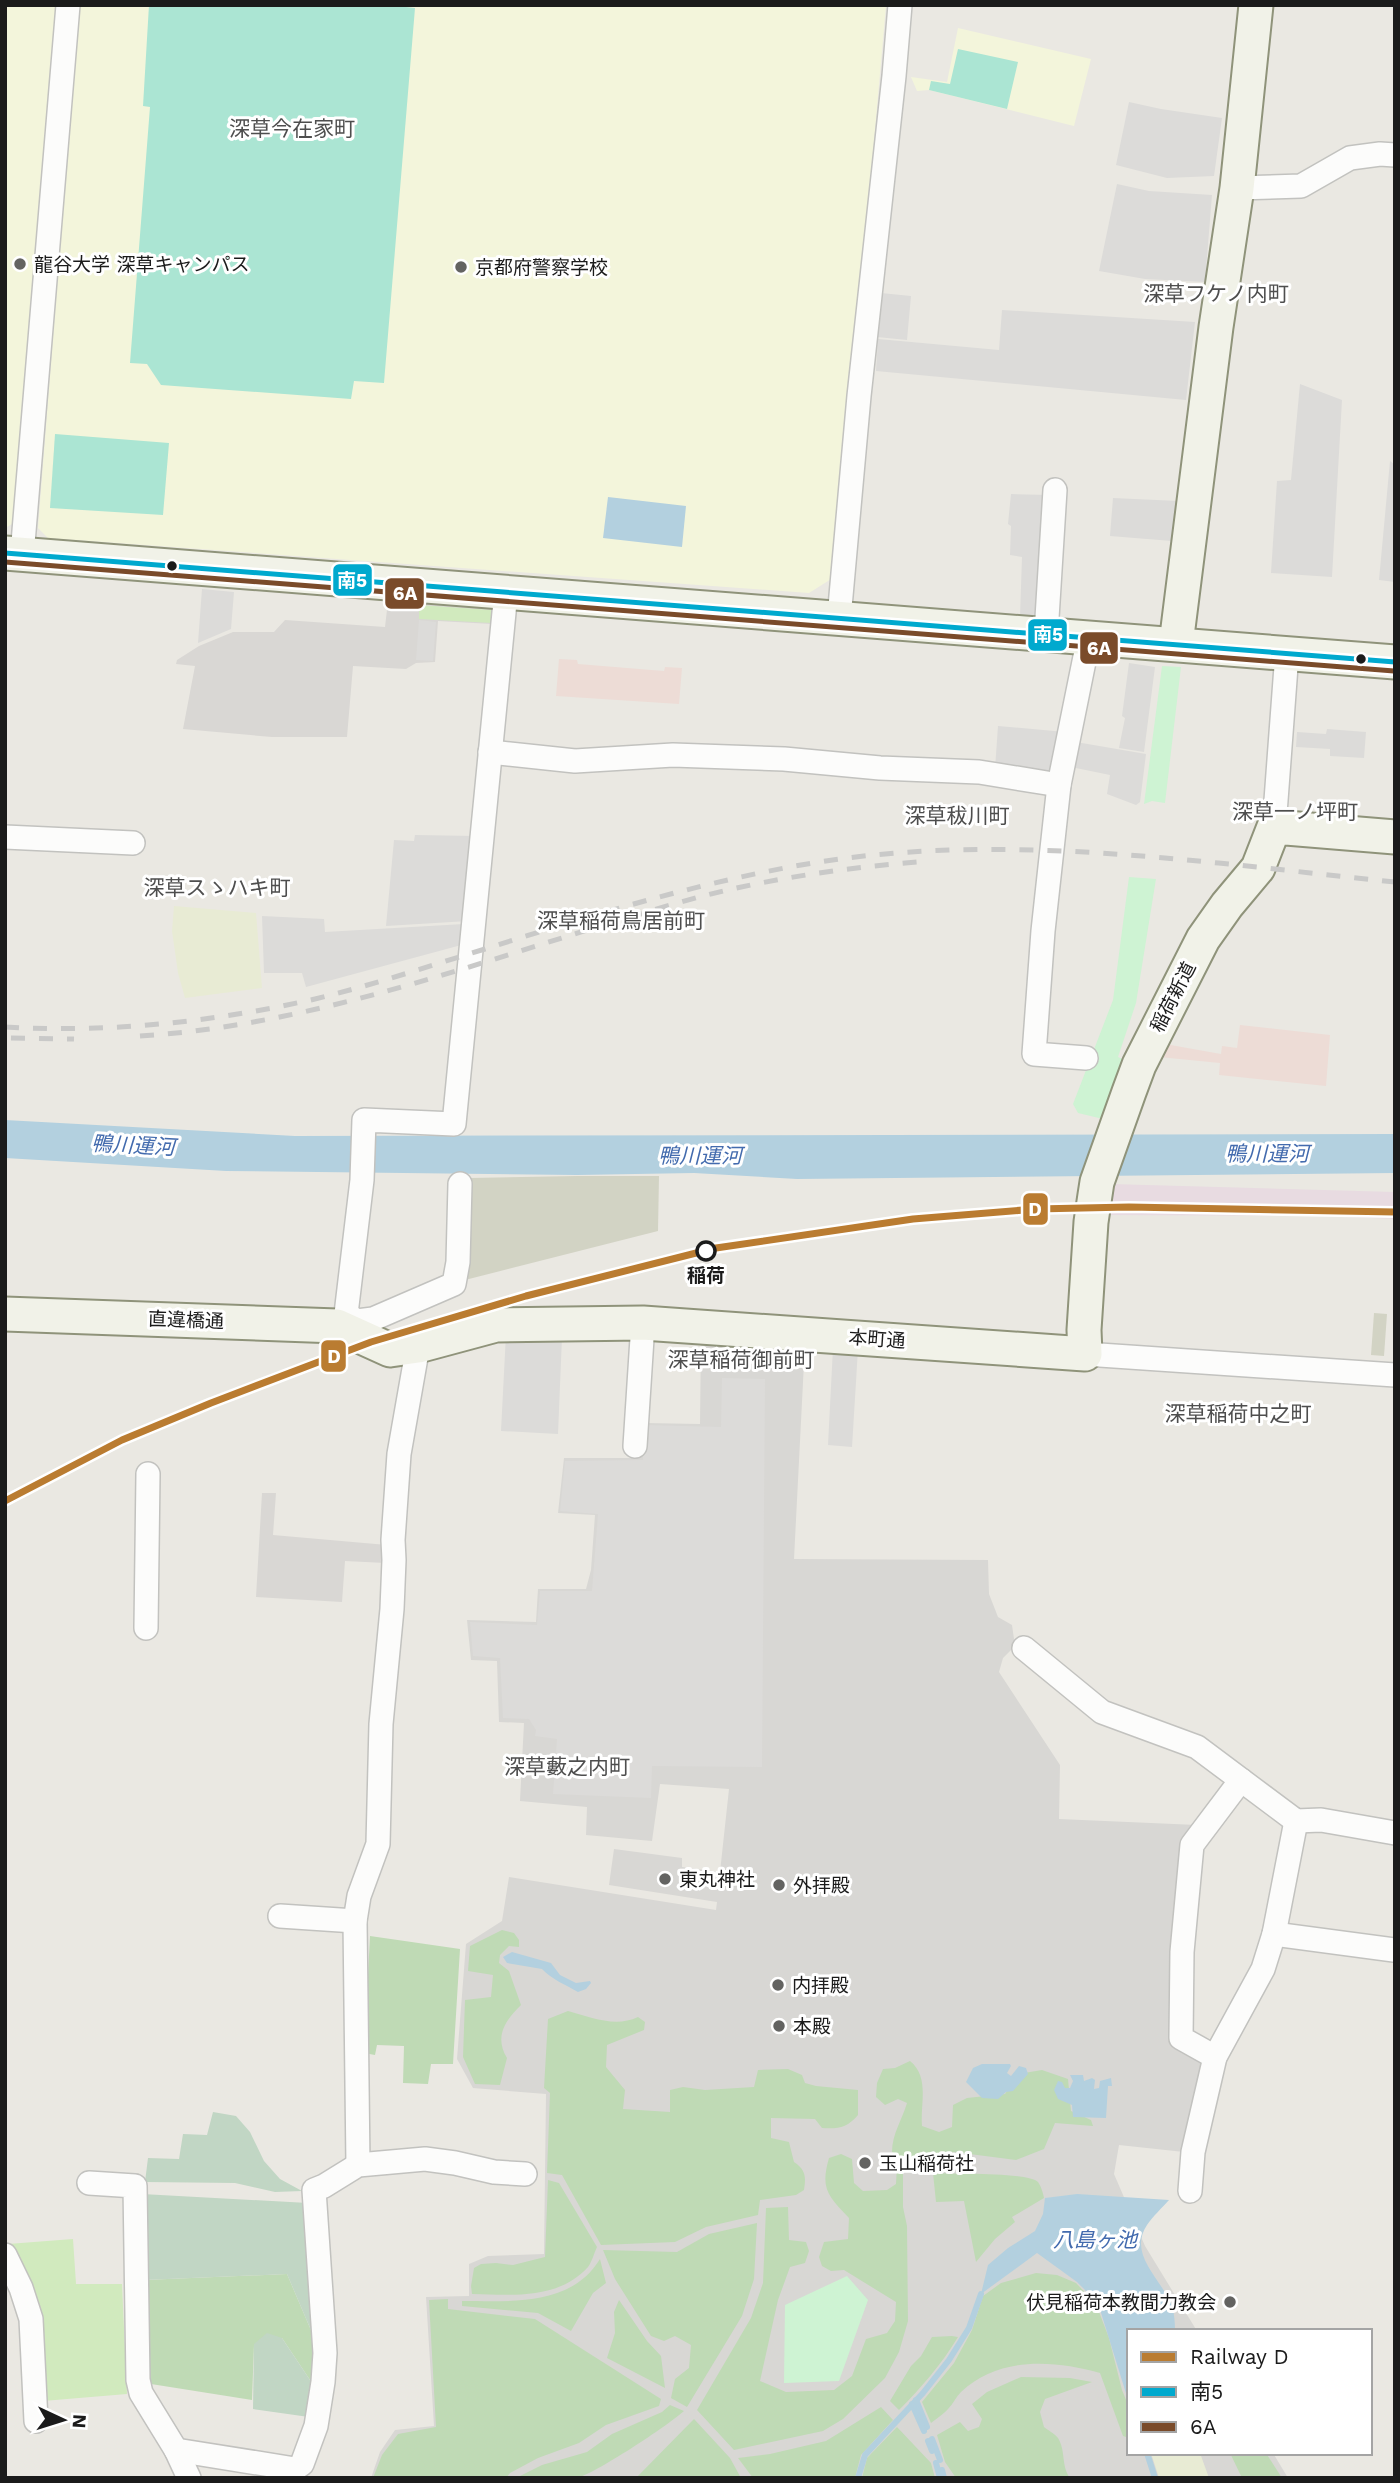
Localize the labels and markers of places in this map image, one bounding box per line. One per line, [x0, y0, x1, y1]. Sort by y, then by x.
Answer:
place label: 龍谷大学 深草キャンパス [34, 253, 249, 276]
marker: 龍谷大学 深草キャンパス [12, 256, 28, 272]
place label: 京都府警察学校 [475, 256, 608, 279]
marker: 京都府警察学校 [453, 259, 469, 275]
unlabelled marker [165, 559, 179, 573]
unlabelled marker [1354, 652, 1368, 666]
marker: 稲荷 [696, 1241, 716, 1261]
place label: 稲荷 [687, 1264, 725, 1287]
place label: 東丸神社 [679, 1868, 755, 1891]
marker: 東丸神社 [657, 1871, 673, 1887]
place label: 外拝殿 [793, 1874, 850, 1897]
marker: 外拝殿 [771, 1877, 787, 1893]
place label: 内拝殿 [792, 1974, 849, 1997]
marker: 内拝殿 [770, 1977, 786, 1993]
place label: 本殿 [793, 2015, 831, 2038]
marker: 本殿 [771, 2018, 787, 2034]
place label: 玉山稲荷社 [879, 2152, 974, 2175]
marker: 玉山稲荷社 [857, 2155, 873, 2171]
place label: 伏見稲荷本教間力教会 [1026, 2291, 1216, 2314]
marker: 伏見稲荷本教間力教会 [1222, 2294, 1238, 2310]

